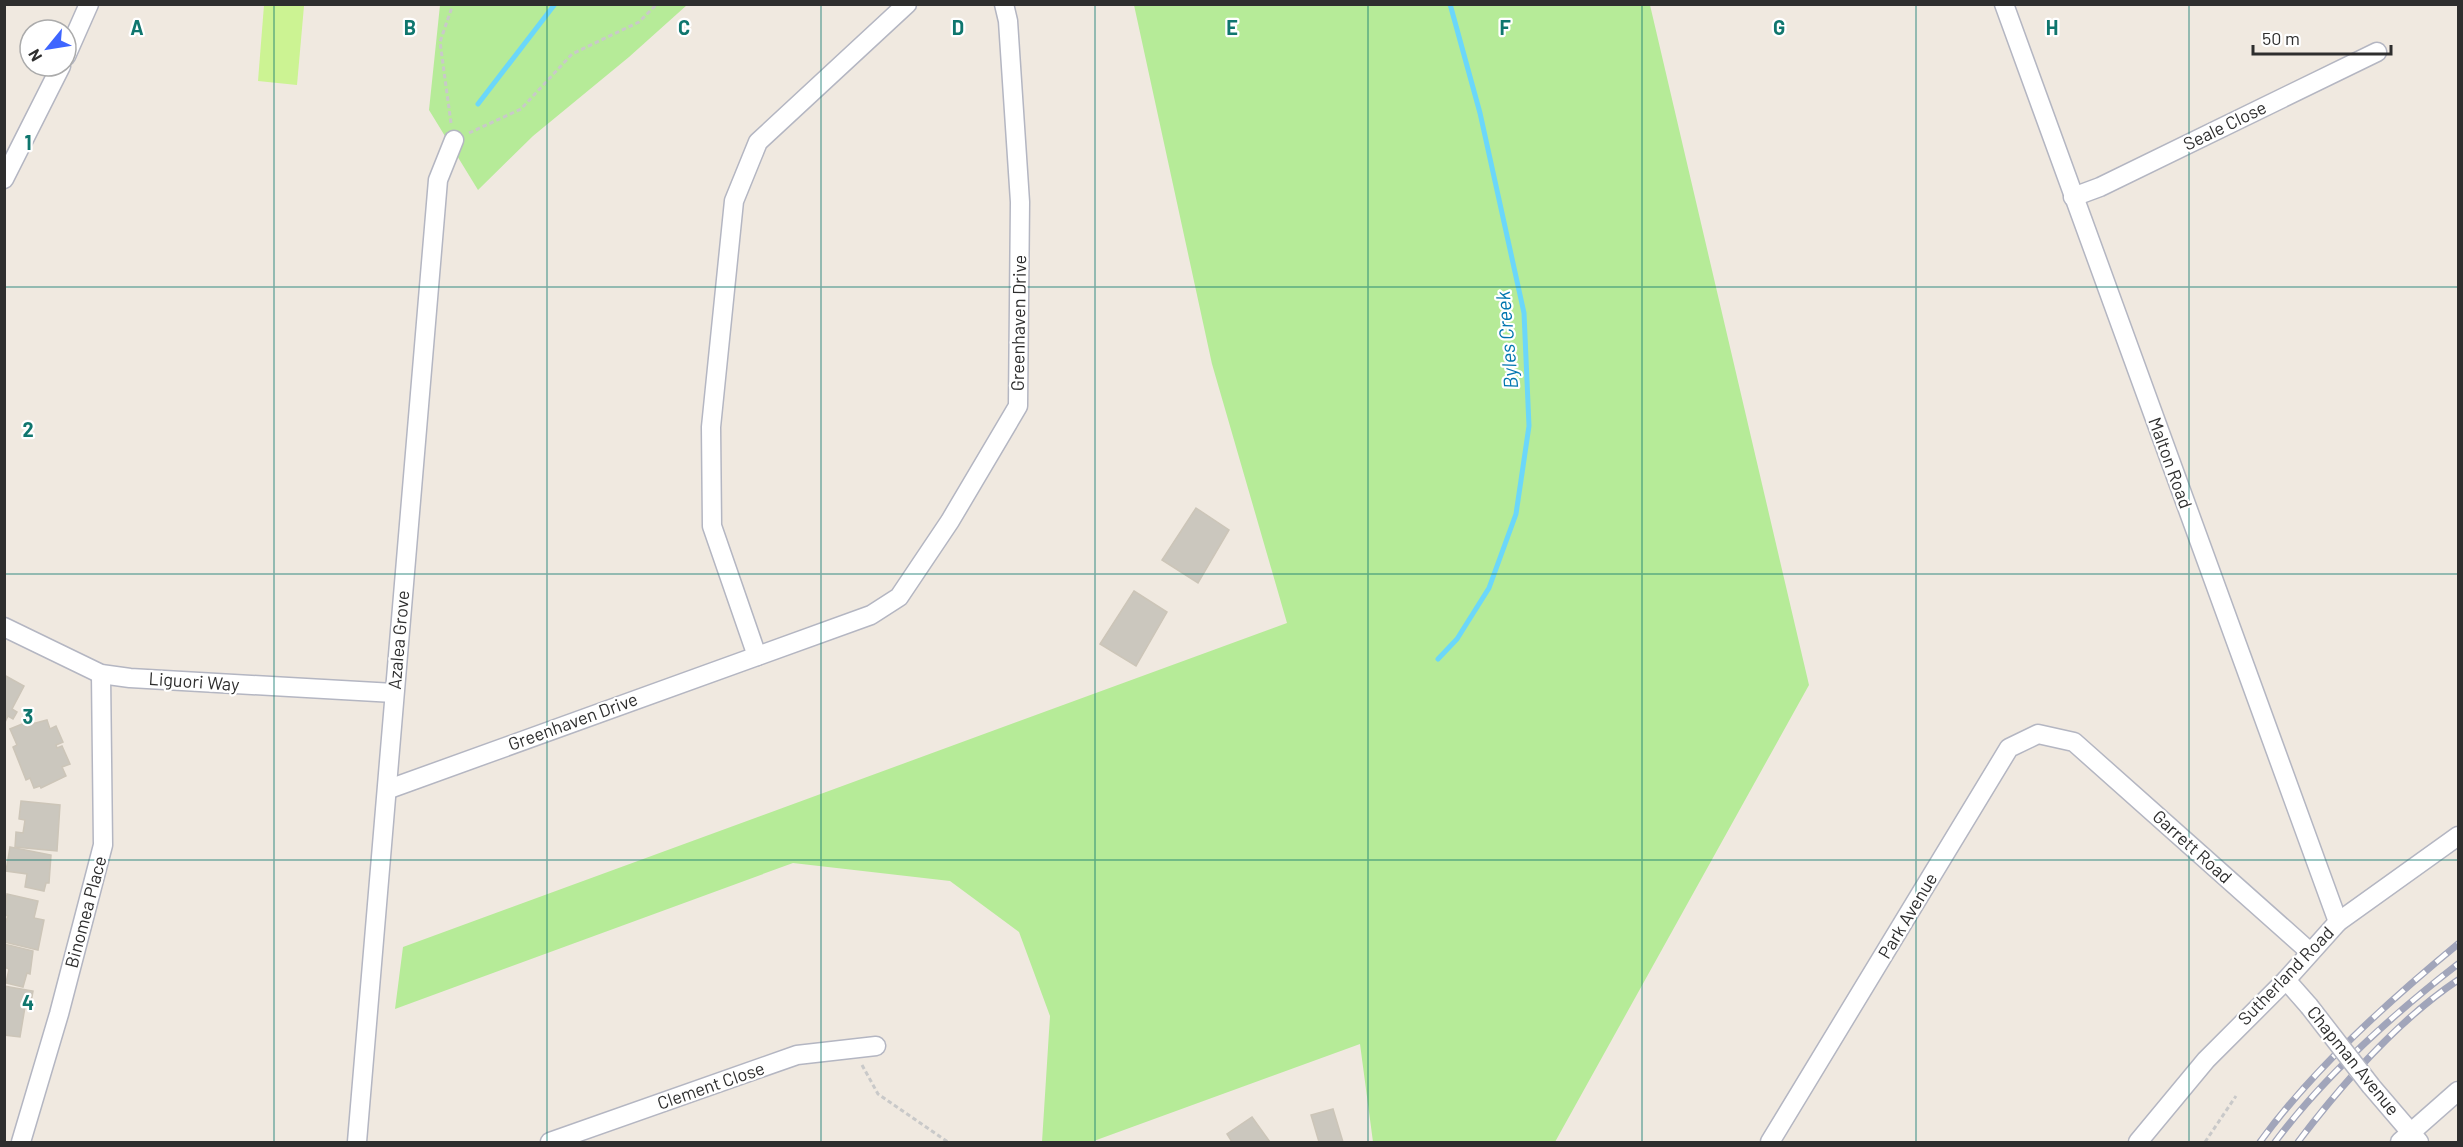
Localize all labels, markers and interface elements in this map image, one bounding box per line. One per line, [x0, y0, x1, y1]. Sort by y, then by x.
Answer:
text: A [130, 15, 144, 39]
text: B [404, 15, 416, 39]
text: C [678, 15, 690, 39]
text: D [952, 15, 964, 39]
text: E [1226, 15, 1238, 39]
text: F [1499, 15, 1511, 39]
text: G [1773, 15, 1785, 39]
text: H [2046, 15, 2058, 39]
north arrow [18, 18, 78, 78]
scale bar [2253, 18, 2391, 56]
text: 50 m [2262, 27, 2300, 49]
text: N [24, 46, 45, 65]
street label: Seale Close [2179, 96, 2270, 155]
text: 1 [24, 130, 32, 154]
street label: Greenhaven Drive [1006, 255, 1030, 391]
water label: Byles Creek [1490, 290, 1522, 390]
street label: Malton Road [2144, 414, 2198, 511]
text: 2 [22, 417, 34, 441]
street label: Azalea Grove [383, 589, 413, 690]
street label: Liguori Way [148, 667, 240, 695]
street label: Greenhaven Drive [505, 687, 641, 755]
text: 3 [23, 704, 33, 728]
street label: Garrett Road [2148, 805, 2237, 888]
street label: Binomea Place [59, 853, 111, 970]
street label: Park Avenue [1873, 869, 1941, 962]
street label: Sutherland Road [2233, 921, 2338, 1029]
text: 4 [22, 990, 34, 1014]
street label: Chapman Avenue [2303, 1001, 2405, 1120]
street label: Clement Close [654, 1056, 767, 1114]

